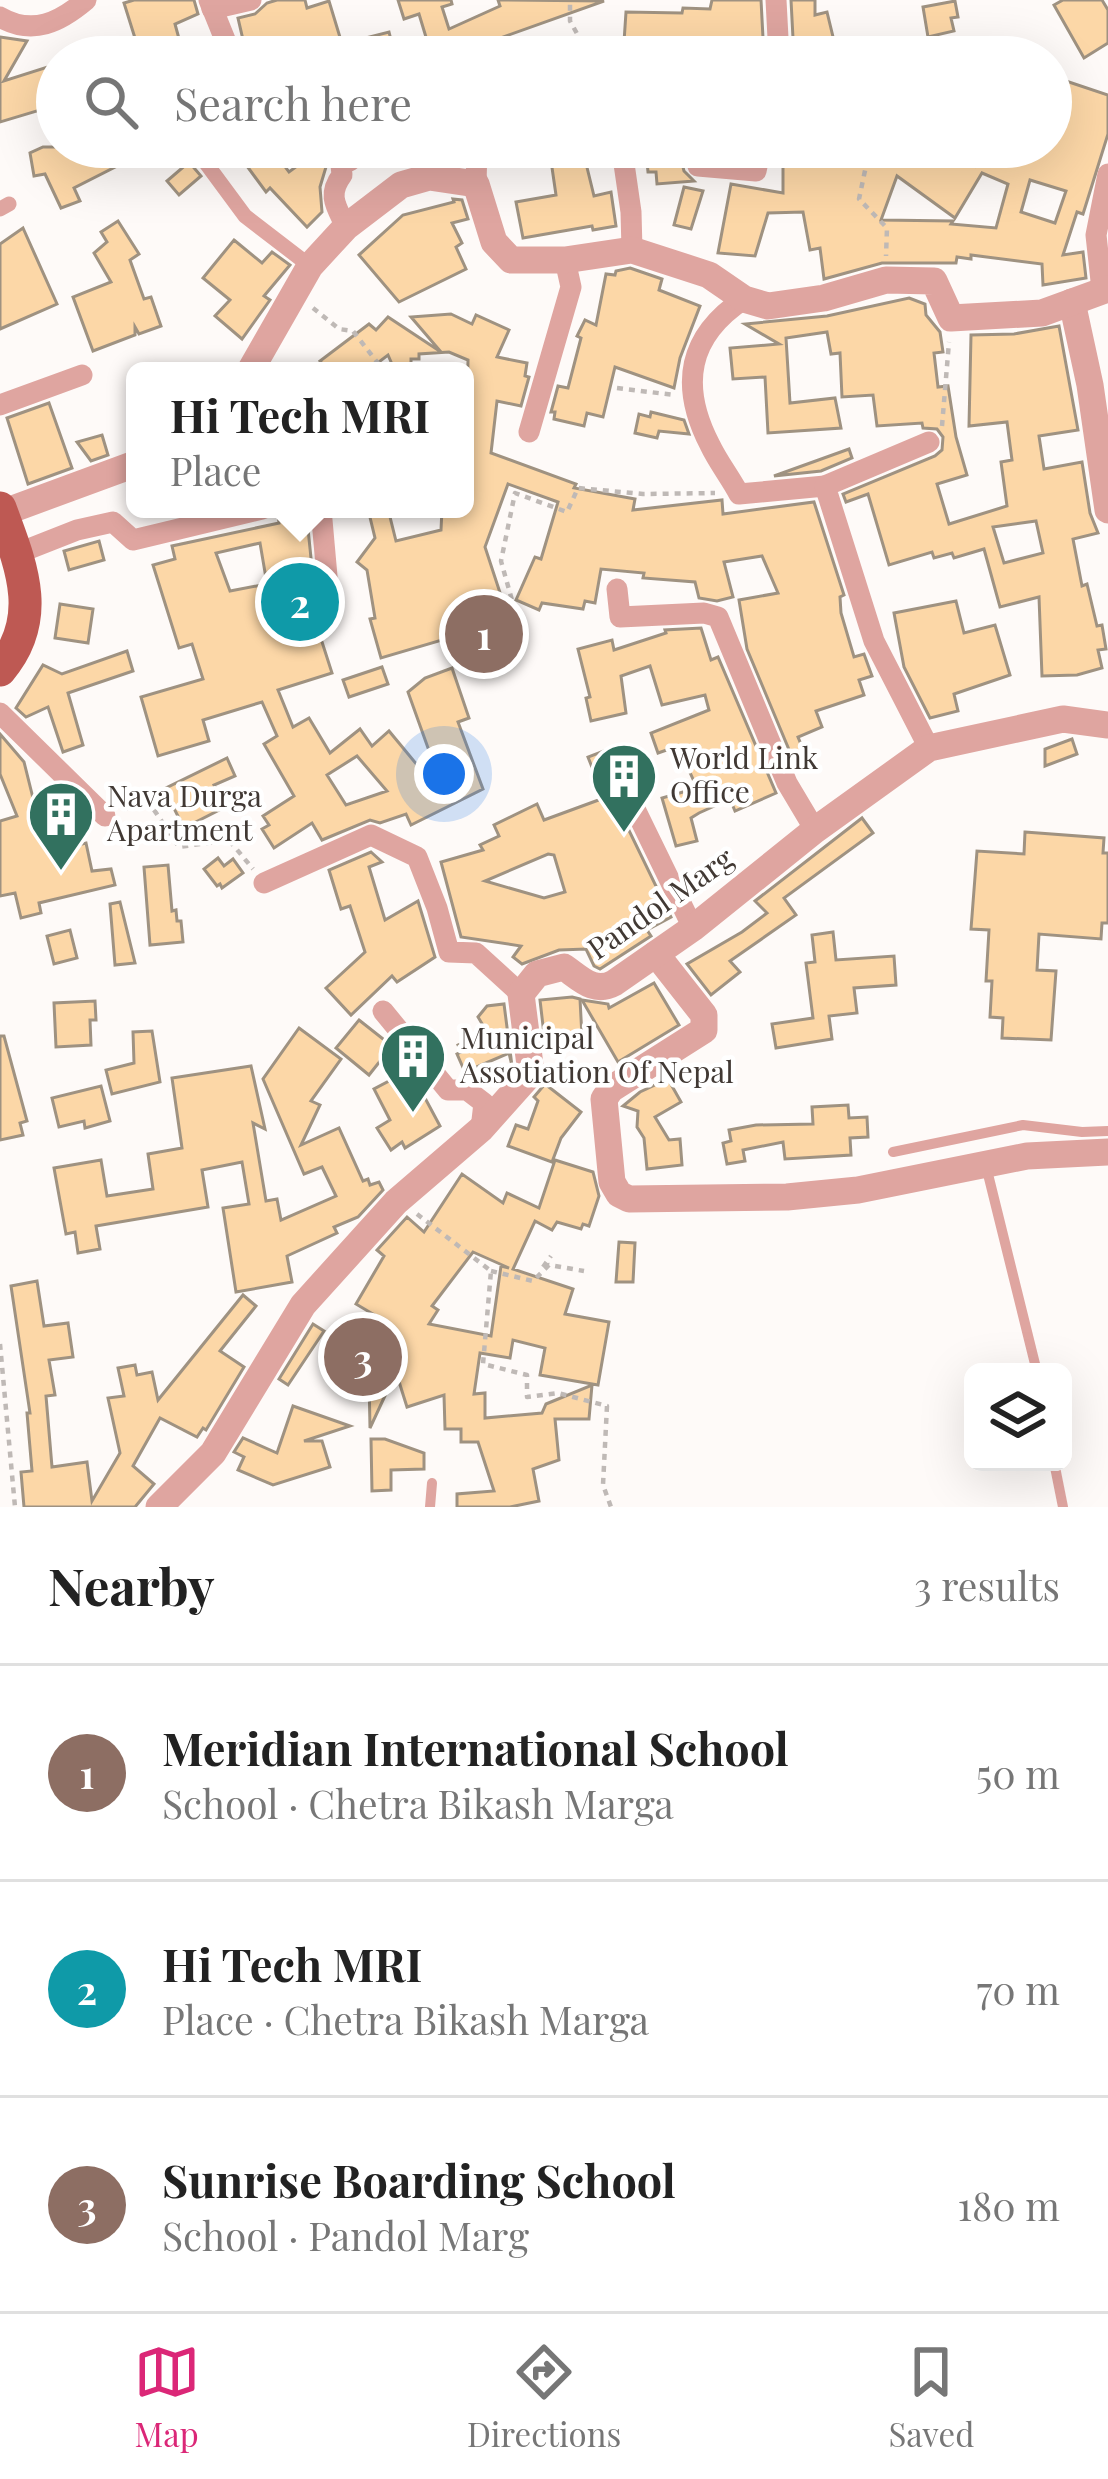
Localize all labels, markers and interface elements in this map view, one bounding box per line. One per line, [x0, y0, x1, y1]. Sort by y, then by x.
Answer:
search box [36, 36, 1072, 168]
icon: search [78, 69, 144, 135]
text: Search here [174, 72, 412, 132]
popup [126, 362, 474, 518]
text: Hi Tech MRI [170, 384, 430, 444]
text: Place [170, 444, 262, 496]
pin: 2 [261, 557, 339, 647]
pin: 1 [445, 589, 523, 679]
place label: World Link Office [669, 737, 819, 811]
building icon: World Link Office [589, 741, 659, 835]
your location [414, 744, 474, 804]
place label: Nava Durga Apartment [106, 775, 262, 849]
building icon: Nava Durga Apartment [26, 779, 96, 873]
street label: Pandol Marg [579, 837, 741, 967]
place label: Municipal Assotiation Of Nepal [459, 1017, 734, 1091]
building icon: Municipal Assotiation Of Nepal [378, 1021, 448, 1115]
pin: 3 [324, 1312, 402, 1402]
map controls [964, 1363, 1072, 1471]
button: layers [964, 1363, 1072, 1471]
text: Nearby [48, 1551, 214, 1619]
text: 3 results [914, 1559, 1060, 1611]
text: Meridian International School [162, 1717, 789, 1777]
text: 1 [80, 1747, 94, 1799]
text: 50 m [976, 1747, 1060, 1799]
text: School · Chetra Bikash Marga [162, 1777, 674, 1829]
text: Hi Tech MRI [162, 1933, 422, 1993]
text: 2 [77, 1963, 97, 2015]
text: 70 m [976, 1963, 1060, 2015]
text: Place · Chetra Bikash Marga [162, 1993, 649, 2045]
text: Sunrise Boarding School [162, 2149, 676, 2209]
text: 3 [77, 2179, 97, 2231]
text: 180 m [958, 2179, 1060, 2231]
text: School · Pandol Marg [162, 2209, 529, 2261]
tab: Map [134, 2339, 200, 2455]
tab: Directions [467, 2339, 621, 2455]
tab: Saved [889, 2339, 974, 2455]

